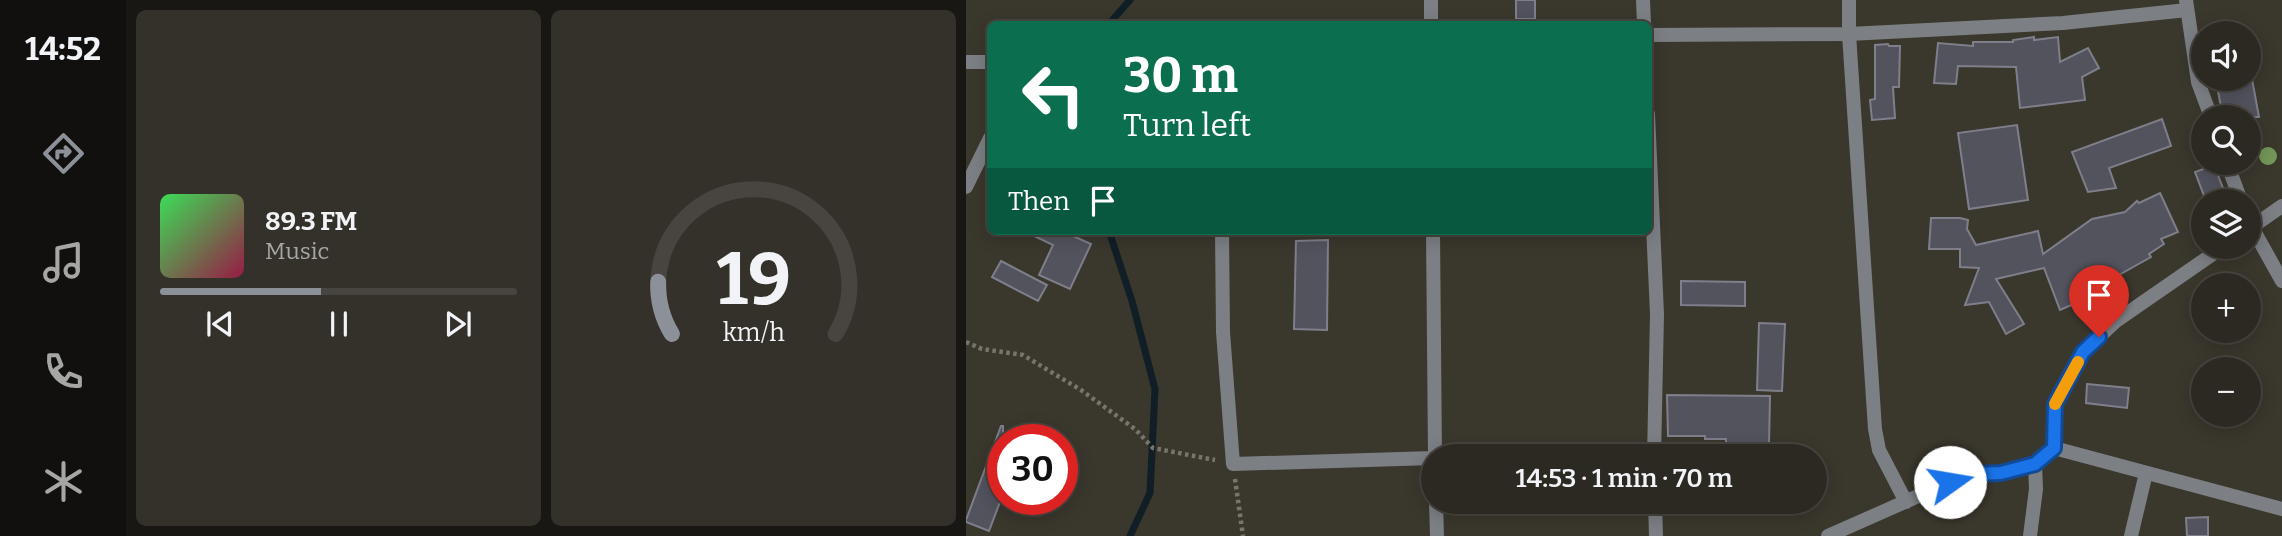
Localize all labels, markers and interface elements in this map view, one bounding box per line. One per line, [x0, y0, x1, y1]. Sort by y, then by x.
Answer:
map controls [2191, 21, 2261, 427]
button: sound [2191, 21, 2261, 91]
text: 14:52 [25, 30, 101, 68]
text: 30 m [1123, 46, 1238, 105]
icon: left [1008, 49, 1099, 140]
button: search [2191, 105, 2261, 175]
text: Turn left [1123, 106, 1251, 144]
icon: directions [39, 129, 88, 178]
icon: arrive [1084, 182, 1122, 220]
text: Then [1008, 186, 1070, 217]
button: layers [2191, 189, 2261, 259]
text: 89.3 FM [265, 206, 357, 237]
text: 19 [716, 236, 791, 323]
text: Music [265, 237, 329, 265]
icon: music [39, 238, 88, 287]
pin [2069, 265, 2129, 337]
button: + [2191, 273, 2261, 343]
icon: arrive [2080, 276, 2118, 314]
icon: previous [201, 305, 239, 343]
icon: pause [320, 305, 358, 343]
icon: next [439, 305, 477, 343]
text: km/h [723, 318, 785, 348]
icon: phone [39, 347, 88, 396]
button: − [2191, 357, 2261, 427]
speed limit sign: 30 [987, 424, 1078, 515]
position arrow [1913, 445, 1987, 519]
icon: climate [39, 457, 88, 506]
text: 14:53 · 1 min · 70 m [1516, 463, 1732, 494]

